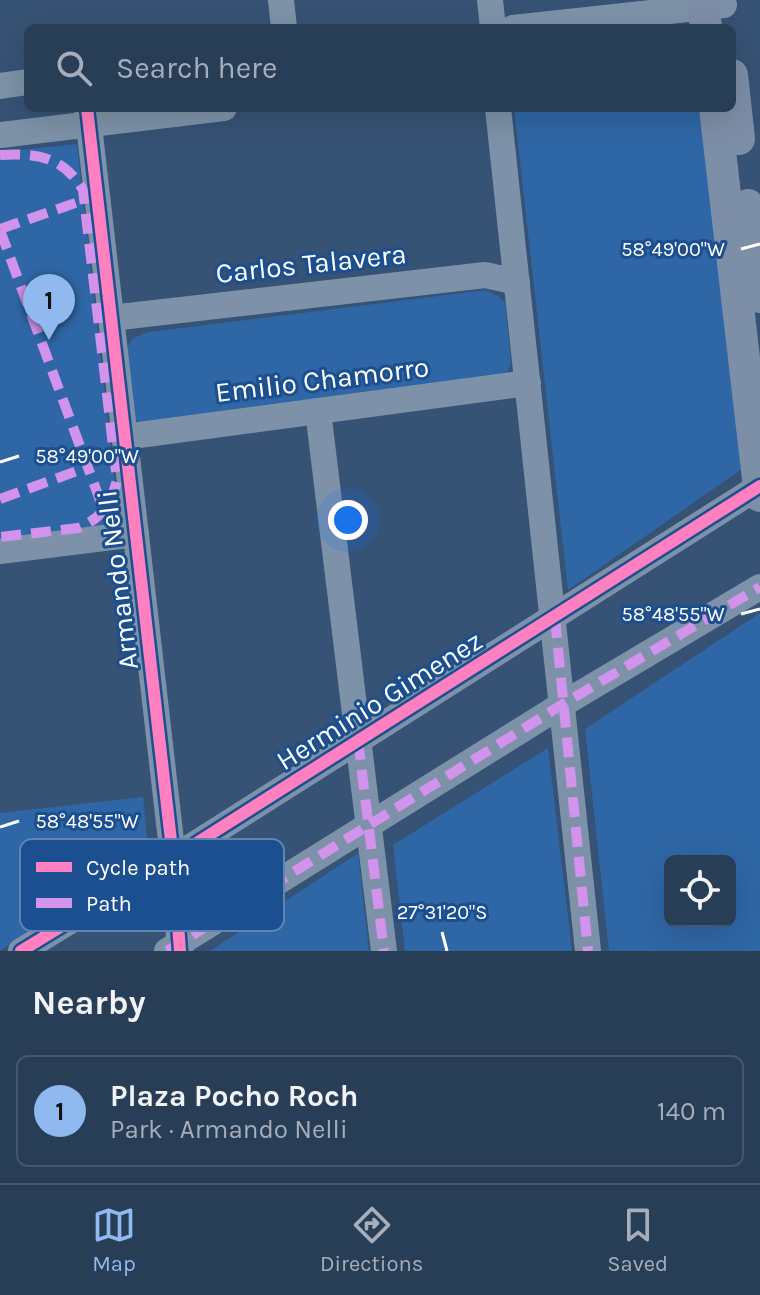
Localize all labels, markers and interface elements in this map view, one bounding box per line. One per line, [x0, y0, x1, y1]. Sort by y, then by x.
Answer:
search box [24, 24, 736, 112]
icon: search [52, 46, 96, 90]
text: Search here [116, 50, 277, 86]
street label: Carlos Talavera [214, 237, 408, 290]
text: 58°49'00"W [621, 238, 725, 261]
pin: 1 [23, 274, 75, 340]
street label: Emilio Chamorro [213, 350, 431, 409]
text: 58°49'00"W [35, 445, 139, 468]
street label: Armando Nelli [90, 488, 145, 672]
your location [328, 500, 368, 540]
text: 58°48'55"W [621, 603, 725, 626]
street label: Herminio Gimenez [270, 624, 488, 777]
text: 58°48'55"W [35, 810, 139, 833]
legend [20, 839, 284, 931]
text: Cycle path [86, 855, 190, 881]
map controls [664, 855, 736, 927]
button: locate [664, 855, 736, 927]
text: Path [86, 891, 132, 917]
text: 27°31'20"S [397, 901, 487, 924]
text: Nearby [32, 983, 146, 1023]
text: Plaza Pocho Roch [110, 1078, 359, 1114]
text: 1 [55, 1096, 65, 1127]
text: 140 m [657, 1096, 726, 1127]
text: Park · Armando Nelli [110, 1114, 348, 1145]
tab: Map [92, 1203, 136, 1277]
tab: Directions [320, 1203, 423, 1277]
tab: Saved [607, 1203, 668, 1277]

